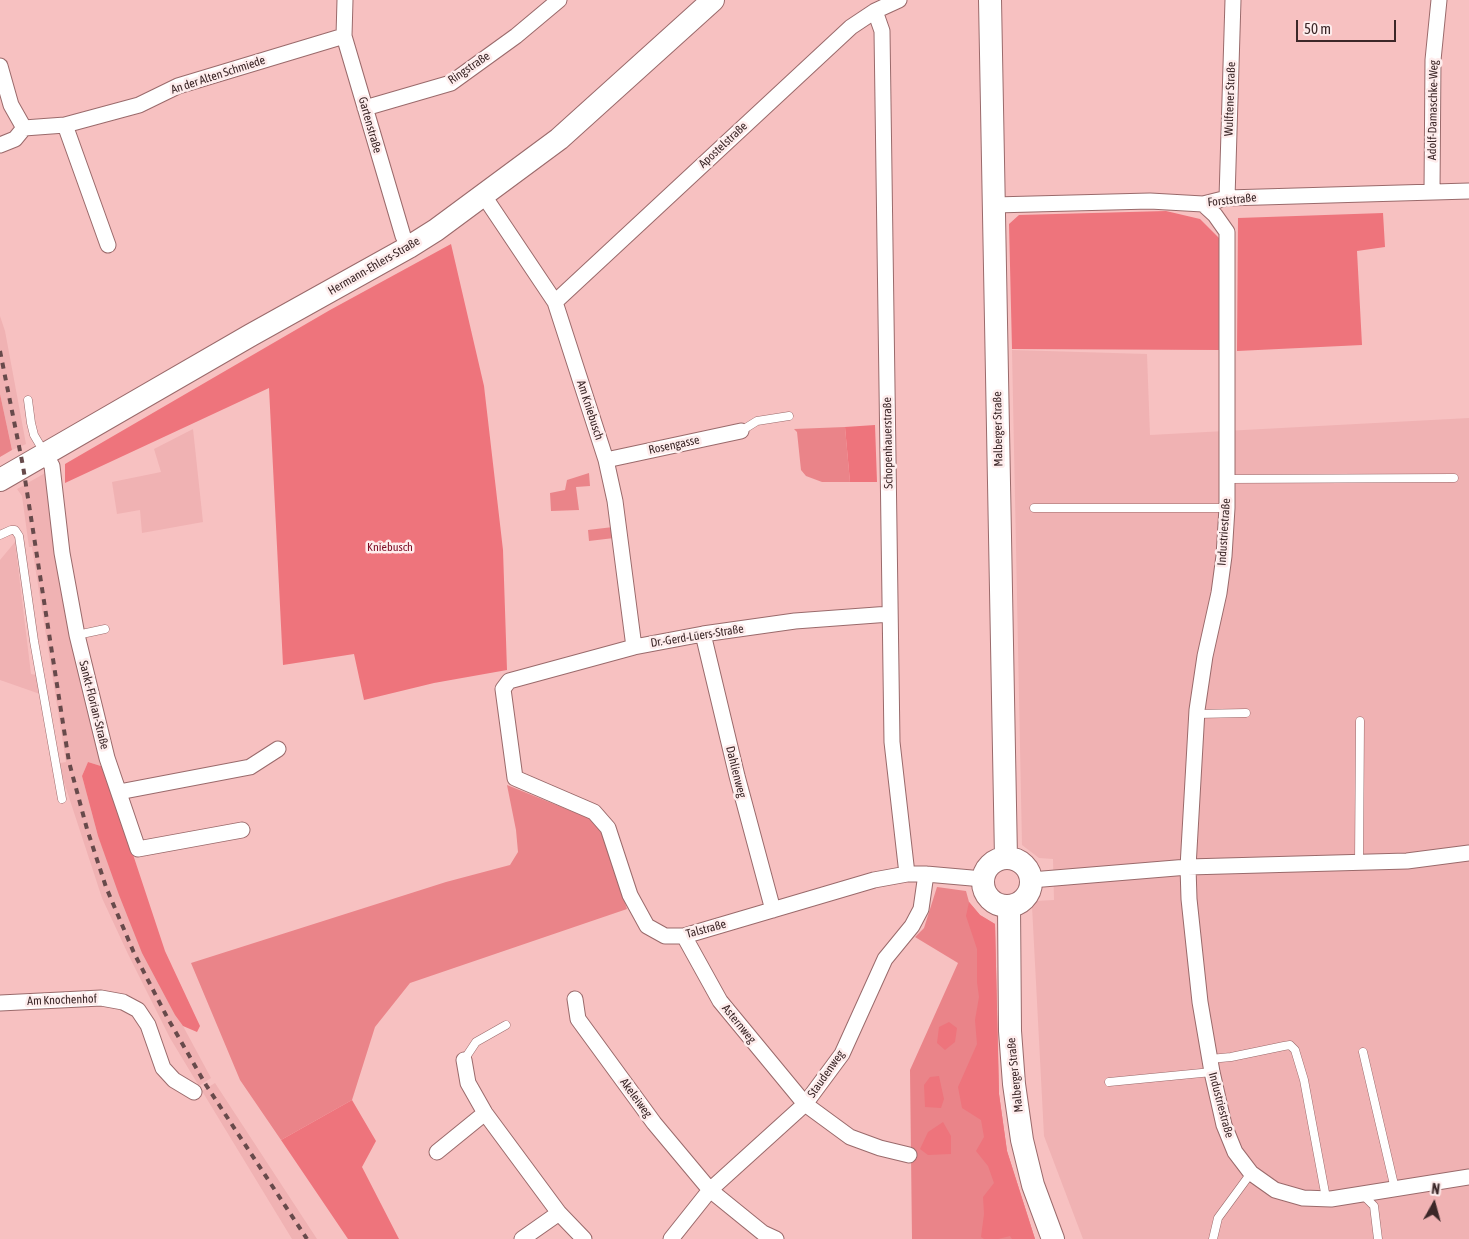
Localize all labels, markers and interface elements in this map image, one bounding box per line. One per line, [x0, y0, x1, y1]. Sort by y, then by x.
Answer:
scale bar [1299, 10, 1399, 42]
text: 50 m [1304, 20, 1331, 37]
street label: Ringstraße [445, 49, 493, 87]
street label: An der Alten Schmiede [169, 53, 267, 97]
street label: Adolf-Damaschke-Weg [1425, 60, 1441, 160]
street label: Wulftener Straße [1222, 62, 1238, 136]
street label: Gartenstraße [355, 95, 385, 155]
street label: Apostelstraße [696, 119, 750, 171]
street label: Forststraße [1207, 190, 1257, 210]
street label: Hermann-Ehlers-Straße [326, 234, 422, 298]
street label: Am Kniebusch [574, 378, 606, 442]
street label: Malberger Straße [990, 391, 1006, 467]
street label: Schopenhauerstraße [880, 397, 896, 489]
street label: Rosengasse [647, 433, 701, 457]
street label: Industriestraße [1214, 498, 1234, 566]
park label: Kniebusch [367, 540, 413, 554]
street label: Dr.-Gerd-Lüers-Straße [649, 622, 745, 650]
street label: Sankt-Florian-Straße [76, 659, 112, 751]
street label: Dahlienweg [723, 745, 749, 799]
street label: Talstraße [684, 917, 728, 941]
street label: Am Knochenhof [27, 992, 97, 1008]
street label: Asternweg [719, 1002, 759, 1046]
street label: Malberger Straße [1004, 1037, 1026, 1113]
street label: Staudenweg [804, 1048, 848, 1100]
street label: Industriestraße [1205, 1071, 1237, 1139]
street label: Akeleiweg [617, 1075, 655, 1121]
north arrow [1409, 1179, 1459, 1229]
text: N [1431, 1181, 1441, 1198]

